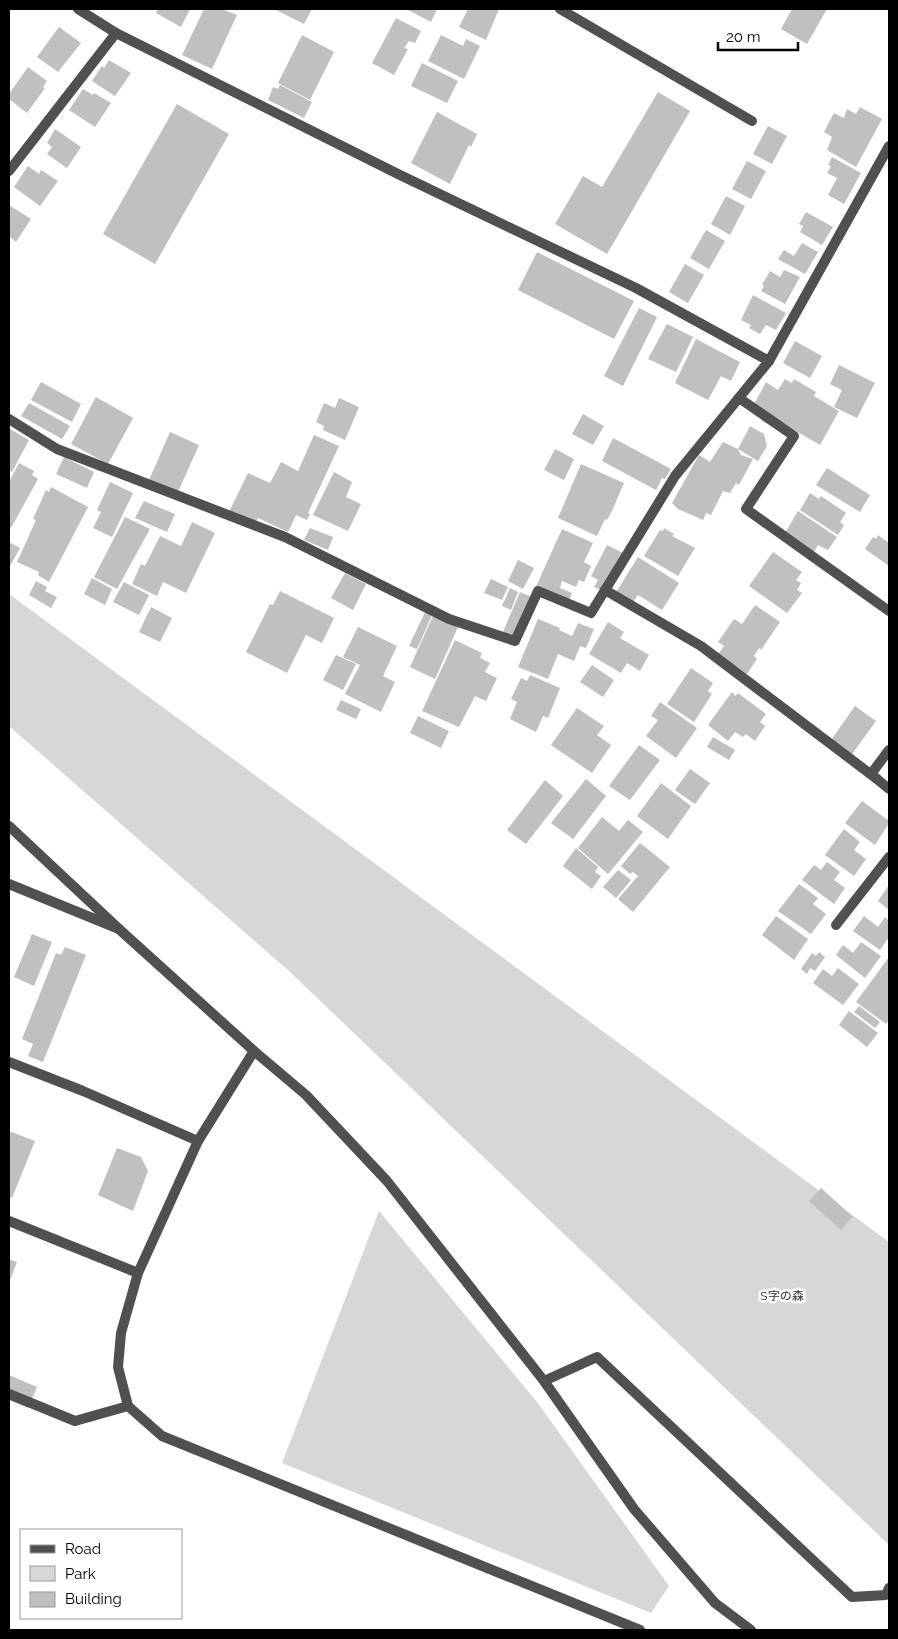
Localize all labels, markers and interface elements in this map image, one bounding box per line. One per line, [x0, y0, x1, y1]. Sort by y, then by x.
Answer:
scale bar [718, 20, 798, 52]
text: 20 m [726, 28, 761, 46]
park label: S字の森 [760, 1289, 804, 1303]
legend [20, 1529, 182, 1619]
text: Road [65, 1540, 101, 1558]
text: Park [65, 1565, 96, 1583]
text: Building [65, 1590, 122, 1608]

